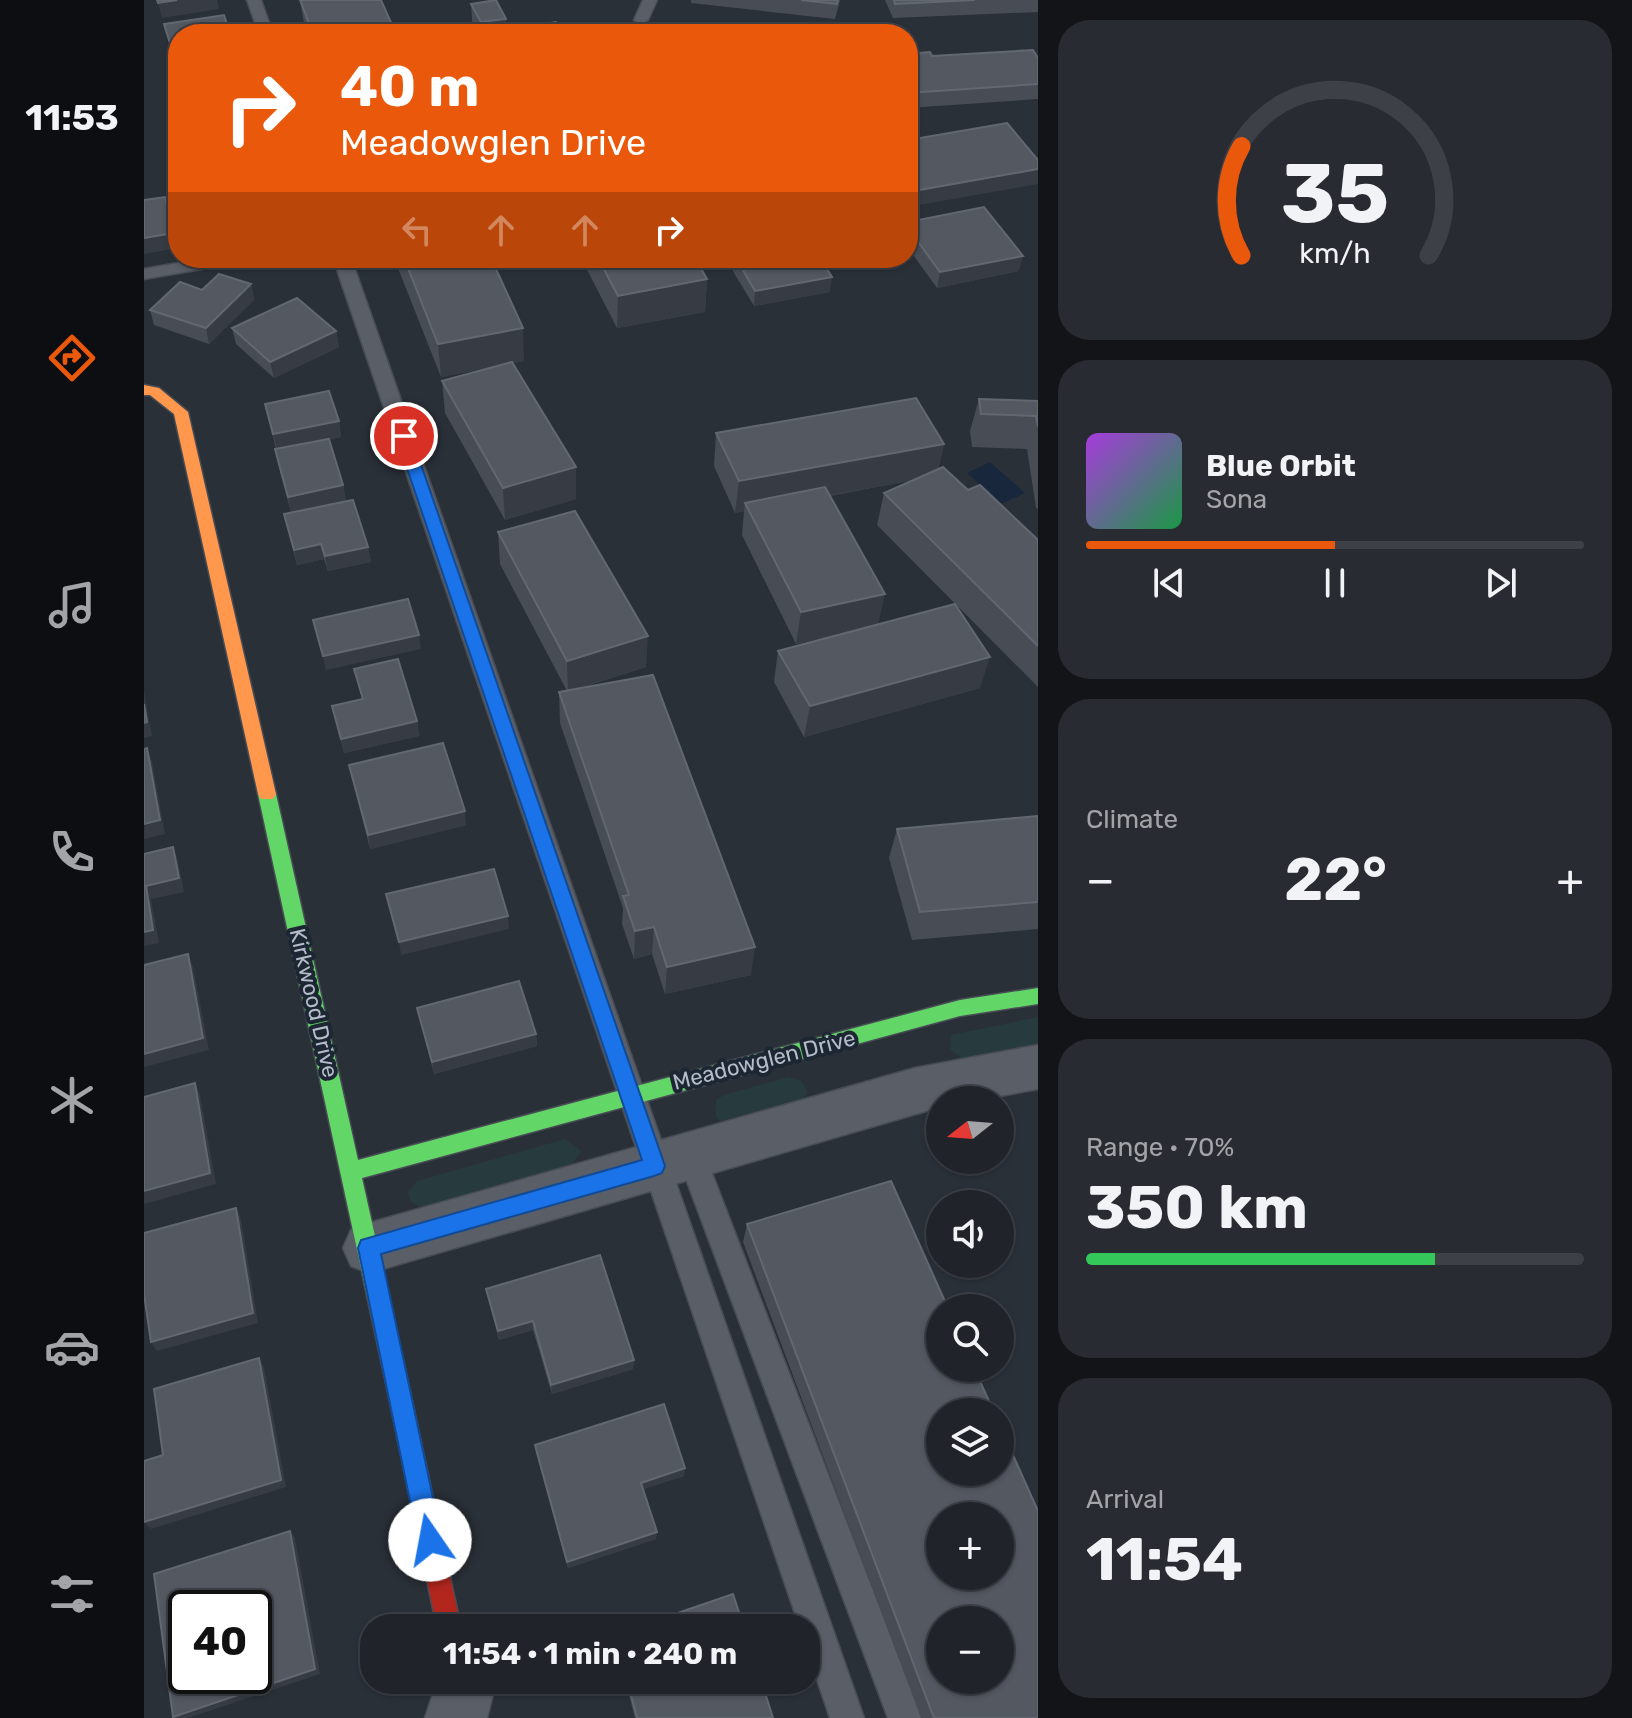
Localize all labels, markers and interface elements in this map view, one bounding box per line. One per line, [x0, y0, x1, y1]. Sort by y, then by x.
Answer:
text: 40 m [340, 54, 480, 120]
icon: right [208, 56, 312, 160]
text: 11:53 [25, 96, 119, 139]
text: Meadowglen Drive [340, 121, 646, 164]
text: 35 [1281, 143, 1389, 242]
icon: left [395, 208, 439, 252]
icon: ahead [479, 208, 523, 252]
icon: ahead [563, 208, 607, 252]
icon: right [647, 208, 691, 252]
text: km/h [1299, 236, 1371, 270]
icon: directions [44, 330, 100, 386]
pin [370, 402, 438, 470]
icon: arrive [382, 414, 426, 458]
text: Blue Orbit [1206, 448, 1356, 484]
text: Sona [1206, 484, 1267, 515]
icon: previous [1147, 561, 1191, 605]
icon: pause [1313, 561, 1357, 605]
icon: next [1479, 561, 1523, 605]
icon: music [44, 577, 100, 633]
text: Climate [1086, 804, 1178, 835]
icon: phone [44, 824, 100, 880]
text: 22° [1284, 844, 1387, 915]
text: − [1086, 854, 1115, 906]
text: + [1557, 854, 1584, 906]
street label: Kirkwood Drive [284, 926, 344, 1080]
street label: Meadowglen Drive [670, 1024, 858, 1096]
icon: climate [44, 1072, 100, 1128]
north arrow [926, 1086, 1014, 1174]
map controls [926, 1086, 1014, 1694]
text: Range · 70% [1086, 1132, 1234, 1163]
text: 350 km [1086, 1172, 1308, 1243]
button: sound [926, 1190, 1014, 1278]
button: search [926, 1294, 1014, 1382]
icon: car [44, 1319, 100, 1375]
button: layers [926, 1398, 1014, 1486]
text: Arrival [1086, 1484, 1164, 1515]
position arrow [388, 1498, 472, 1582]
button: + [926, 1502, 1014, 1590]
text: 11:54 [1086, 1524, 1243, 1595]
icon: filters [44, 1566, 100, 1622]
speed limit sign: 40 [168, 1590, 272, 1694]
button: − [926, 1606, 1014, 1694]
text: 11:54 · 1 min · 240 m [443, 1636, 737, 1672]

